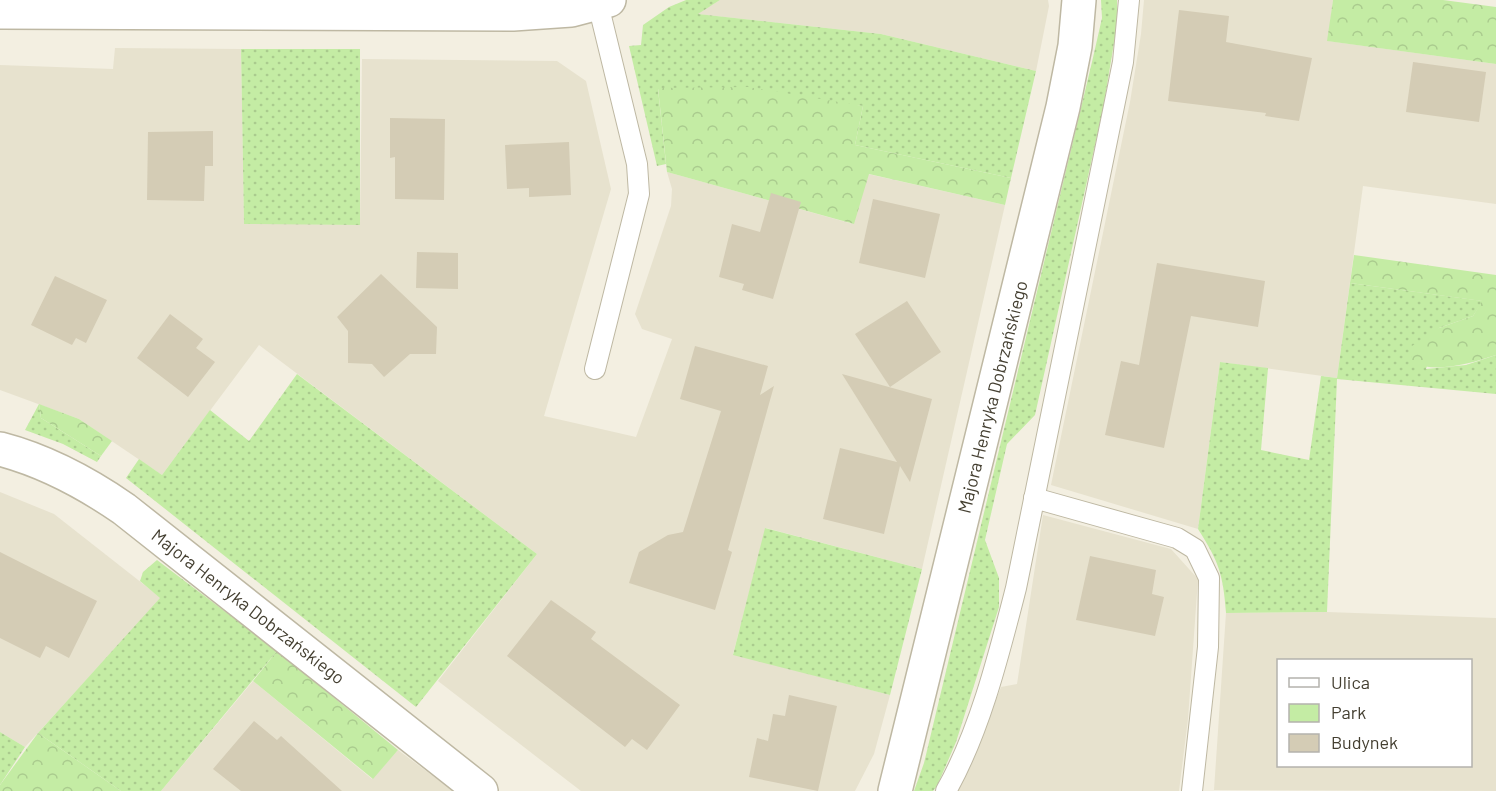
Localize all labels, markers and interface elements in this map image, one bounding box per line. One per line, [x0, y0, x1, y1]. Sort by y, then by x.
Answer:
street label: Majora Henryka Dobrzańskiego [952, 278, 1032, 515]
street label: Majora Henryka Dobrzańskiego [148, 524, 350, 689]
legend [1277, 659, 1472, 767]
text: Ulica [1331, 671, 1370, 693]
text: Park [1331, 701, 1366, 723]
text: Budynek [1331, 731, 1398, 753]

